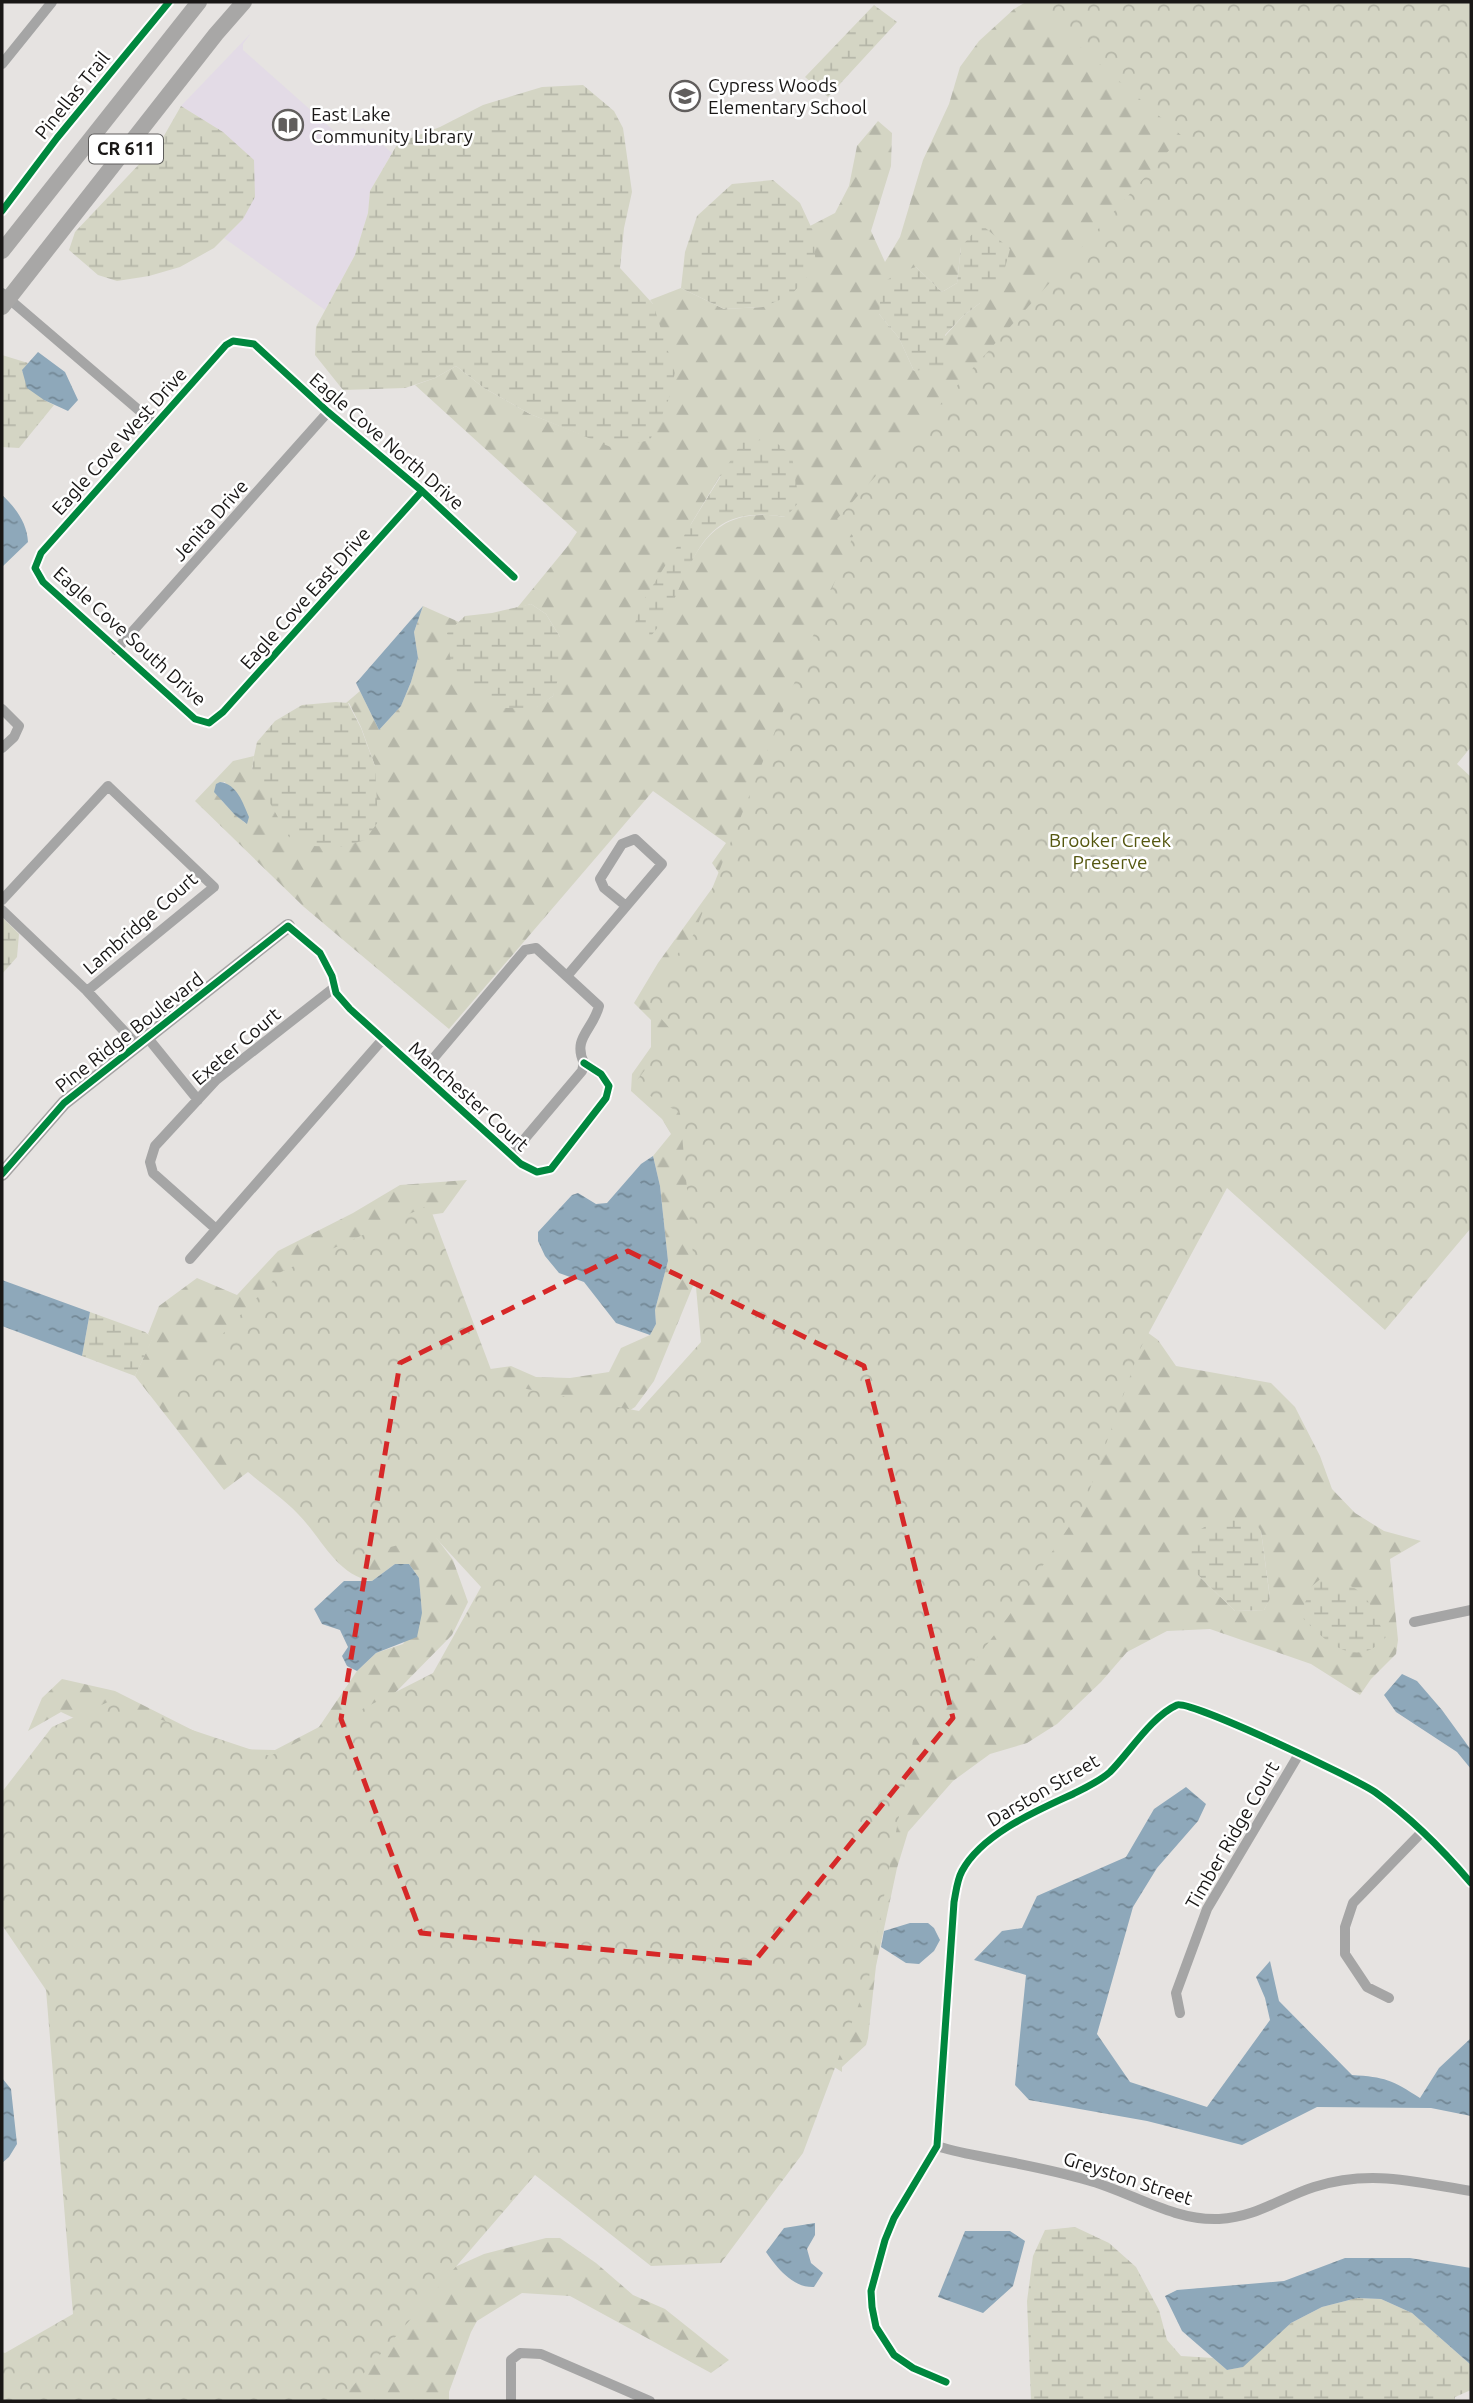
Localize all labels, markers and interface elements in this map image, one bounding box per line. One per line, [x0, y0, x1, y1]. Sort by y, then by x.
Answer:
street label: Pinellas Trail [30, 47, 114, 143]
place label: Cypress Woods Elementary School [708, 74, 867, 118]
school or university icon: Cypress Woods Elementary School [668, 79, 702, 113]
place label: East Lake Community Library [311, 103, 473, 147]
library icon: East Lake Community Library [271, 108, 305, 142]
road number: CR 611 [89, 134, 163, 164]
street label: Eagle Cove West Drive [47, 363, 191, 519]
street label: Eagle Cove North Drive [305, 368, 469, 514]
street label: Jenita Drive [168, 475, 252, 565]
street label: Eagle Cove East Drive [235, 523, 375, 673]
street label: Eagle Cove South Drive [49, 562, 211, 710]
park label: Brooker Creek Preserve [1049, 829, 1171, 873]
street label: Lambridge Court [78, 867, 202, 979]
street label: Pine Ridge Boulevard [51, 967, 207, 1097]
street label: Exeter Court [187, 1002, 285, 1089]
street label: Manchester Court [405, 1037, 534, 1156]
street label: Darston Street [983, 1749, 1103, 1831]
street label: Timber Ridge Court [1181, 1757, 1283, 1913]
street label: Greyston Street [1061, 2147, 1196, 2209]

